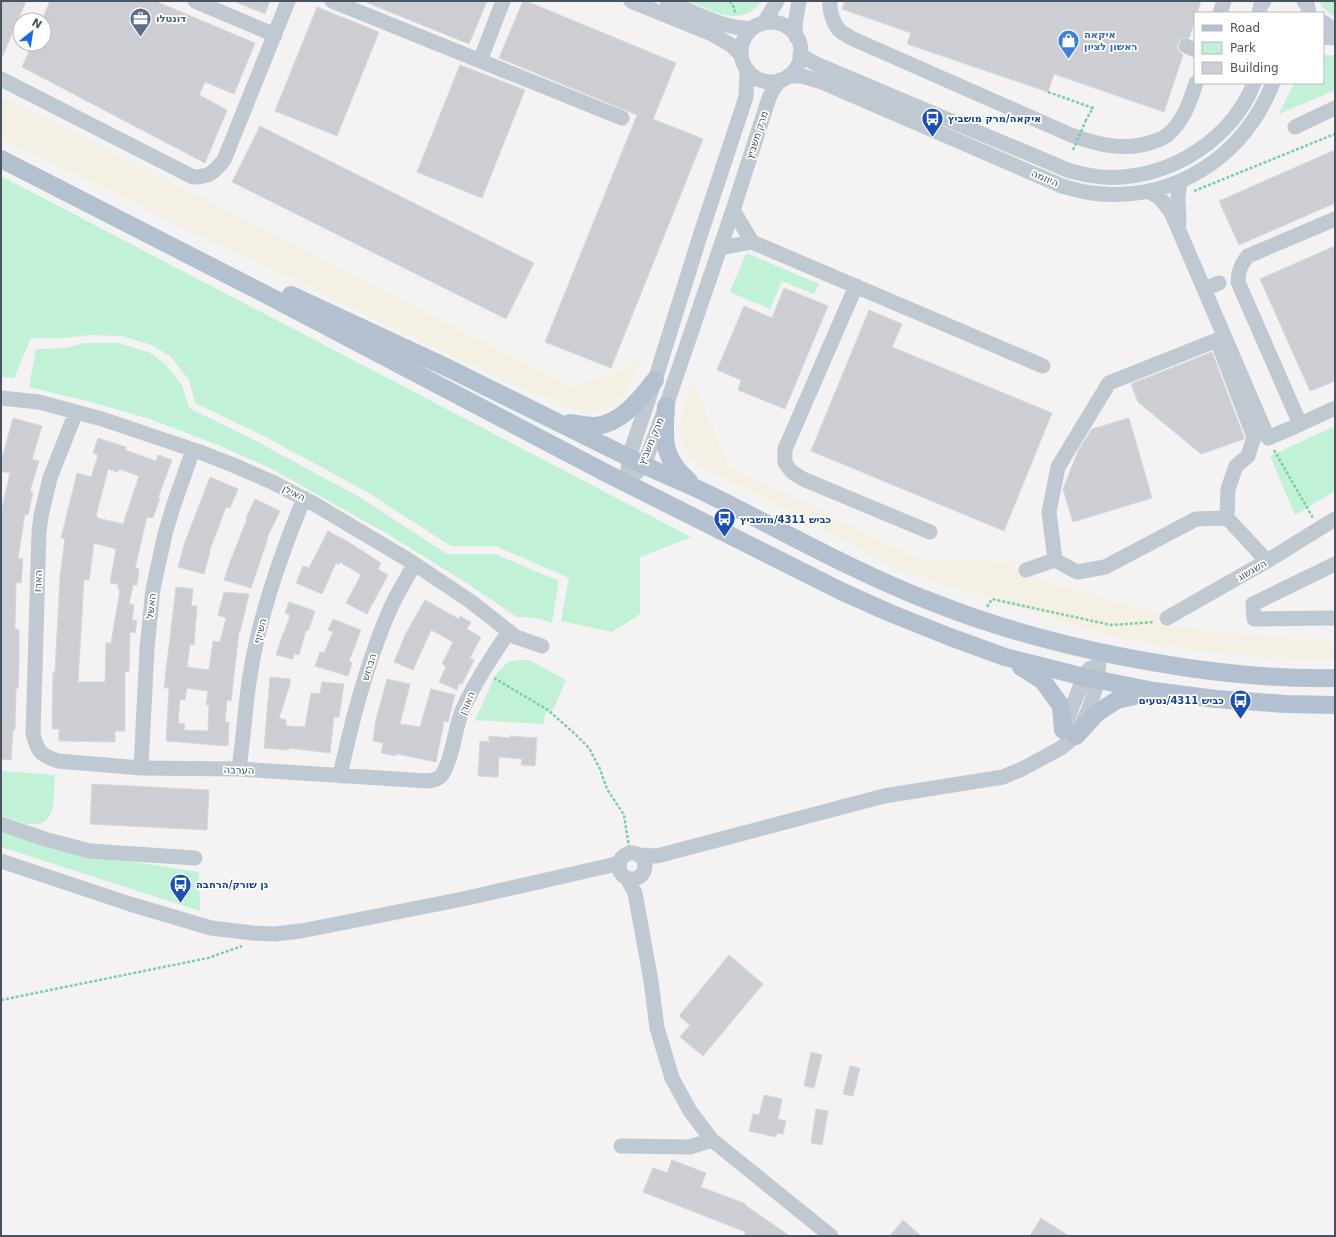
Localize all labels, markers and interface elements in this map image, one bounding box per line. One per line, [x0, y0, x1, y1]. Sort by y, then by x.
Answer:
office icon: דונטלו [127, 5, 153, 38]
north arrow [12, 12, 52, 52]
legend [1194, 12, 1324, 84]
place label: דונטלו [156, 13, 186, 24]
text: N [30, 16, 44, 32]
text: Road [1230, 21, 1260, 35]
shop icon: איקאה ראשון לציון [1056, 27, 1082, 60]
place label: איקאה ראשון לציון [1084, 29, 1138, 52]
text: Park [1230, 41, 1256, 55]
text: Building [1230, 61, 1279, 75]
bus stop icon: איקאה/מרק מושביץ [920, 105, 946, 138]
street label: מרק משביץ [744, 110, 770, 160]
place label: איקאה/מרק מושביץ [948, 113, 1041, 124]
street label: היוזמה [1030, 167, 1060, 189]
street label: מרק משביץ [636, 416, 666, 466]
street label: האילן [281, 483, 307, 503]
bus stop icon: כביש 4311/מושביץ [712, 506, 738, 539]
place label: כביש 4311/מושביץ [740, 514, 832, 525]
street label: השגשוג [1236, 557, 1268, 583]
street label: הארז [32, 570, 44, 592]
street label: האשל [144, 592, 158, 620]
street label: השיזף [252, 617, 268, 645]
street label: הברוש [359, 652, 379, 682]
bus stop icon: כביש 4311/נטעים [1227, 687, 1253, 720]
street label: האורן [457, 690, 477, 716]
place label: כביש 4311/נטעים [1139, 695, 1224, 706]
street label: הערבה [223, 764, 255, 776]
bus stop icon: גן שורק/הרחבה [168, 871, 194, 904]
place label: גן שורק/הרחבה [196, 879, 269, 890]

